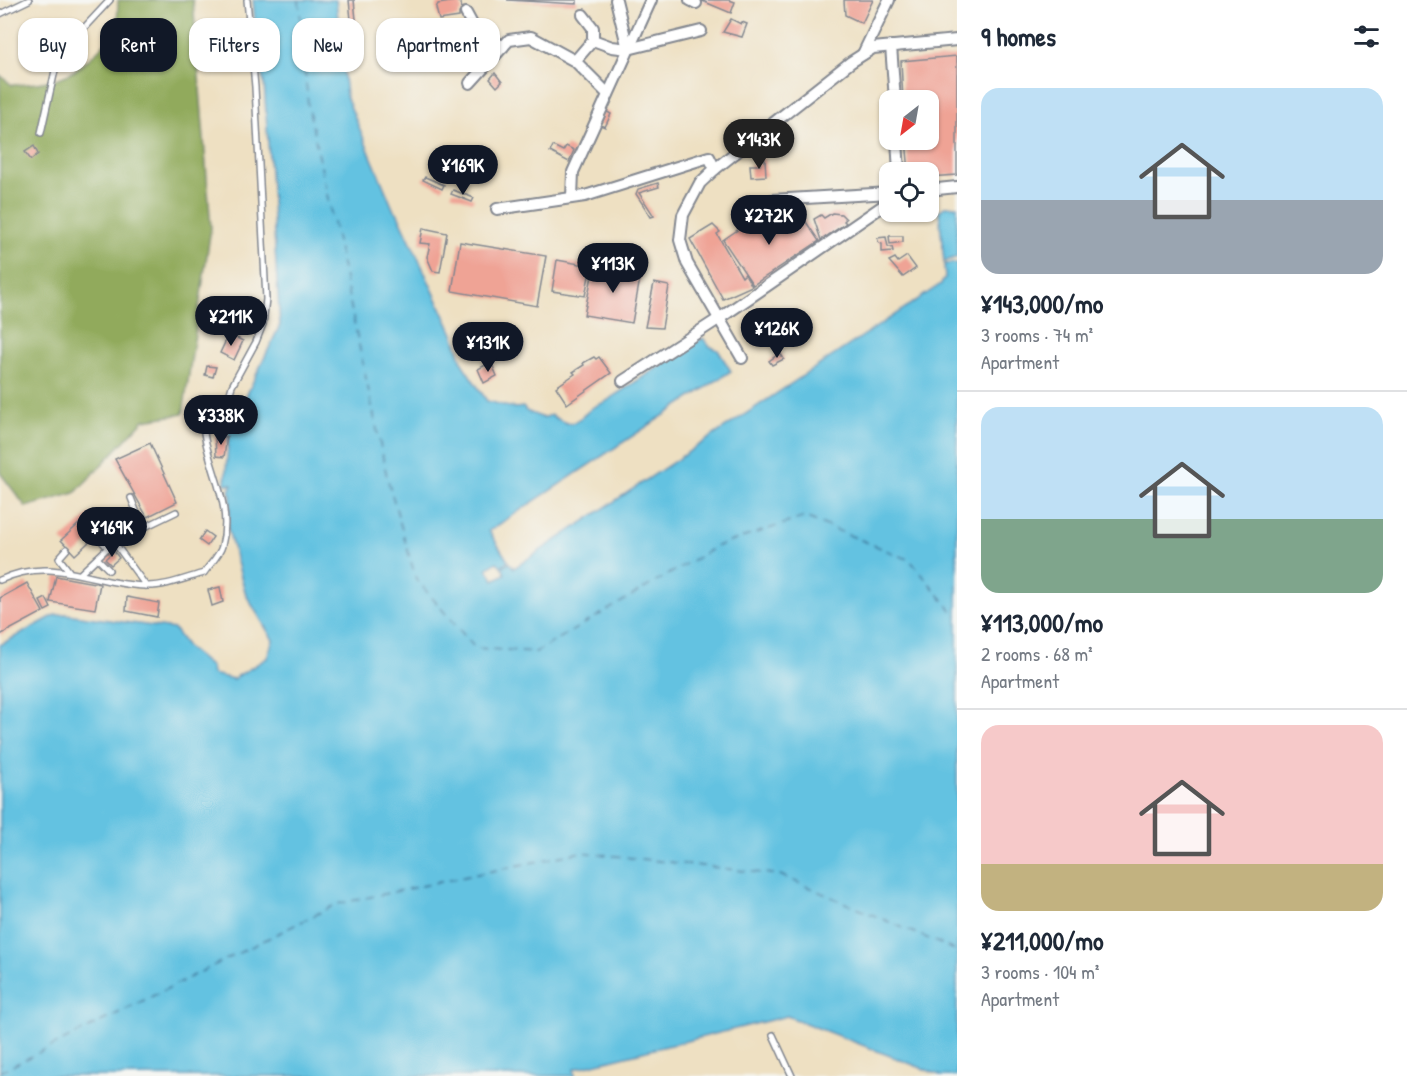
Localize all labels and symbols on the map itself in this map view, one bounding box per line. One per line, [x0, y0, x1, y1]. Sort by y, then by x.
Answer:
north arrow [879, 90, 939, 150]
pin: ¥143K [717, 119, 801, 170]
pin: ¥169K [421, 145, 505, 196]
pin: ¥272K [727, 195, 811, 246]
pin: ¥113K [571, 243, 655, 294]
pin: ¥211K [189, 296, 273, 347]
pin: ¥126K [735, 308, 819, 359]
pin: ¥131K [446, 322, 530, 373]
pin: ¥338K [179, 395, 263, 446]
pin: ¥169K [70, 507, 154, 558]

